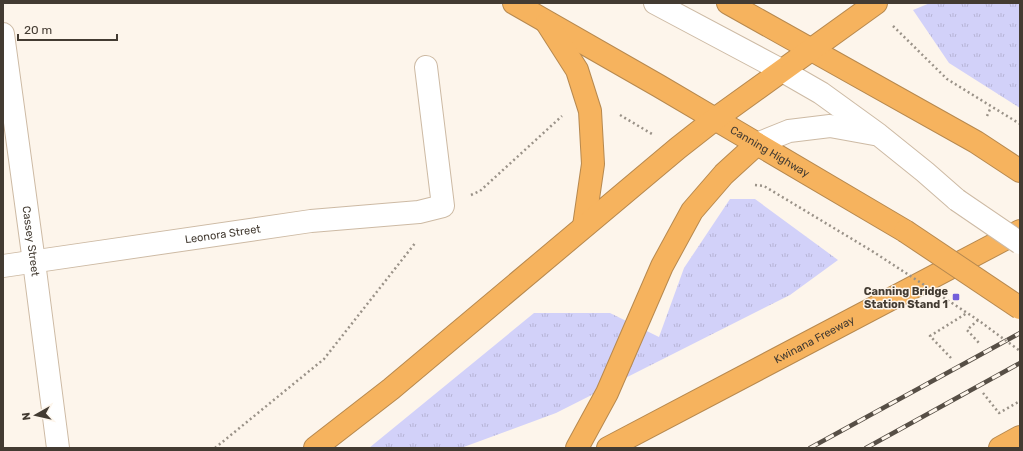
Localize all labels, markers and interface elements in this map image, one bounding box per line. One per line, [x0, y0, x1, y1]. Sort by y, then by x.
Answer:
scale bar [18, 16, 117, 42]
text: 20 m [24, 23, 52, 37]
street label: Canning Highway [728, 123, 812, 180]
street label: Cassey Street [19, 205, 42, 278]
street label: Leonora Street [184, 222, 262, 246]
place label: Canning Bridge Station Stand 1 [864, 285, 948, 311]
marker: Canning Bridge Station Stand 1 [951, 292, 961, 302]
street label: Kwinana Freeway [772, 313, 857, 366]
north arrow [16, 395, 56, 435]
text: N [20, 411, 34, 421]

